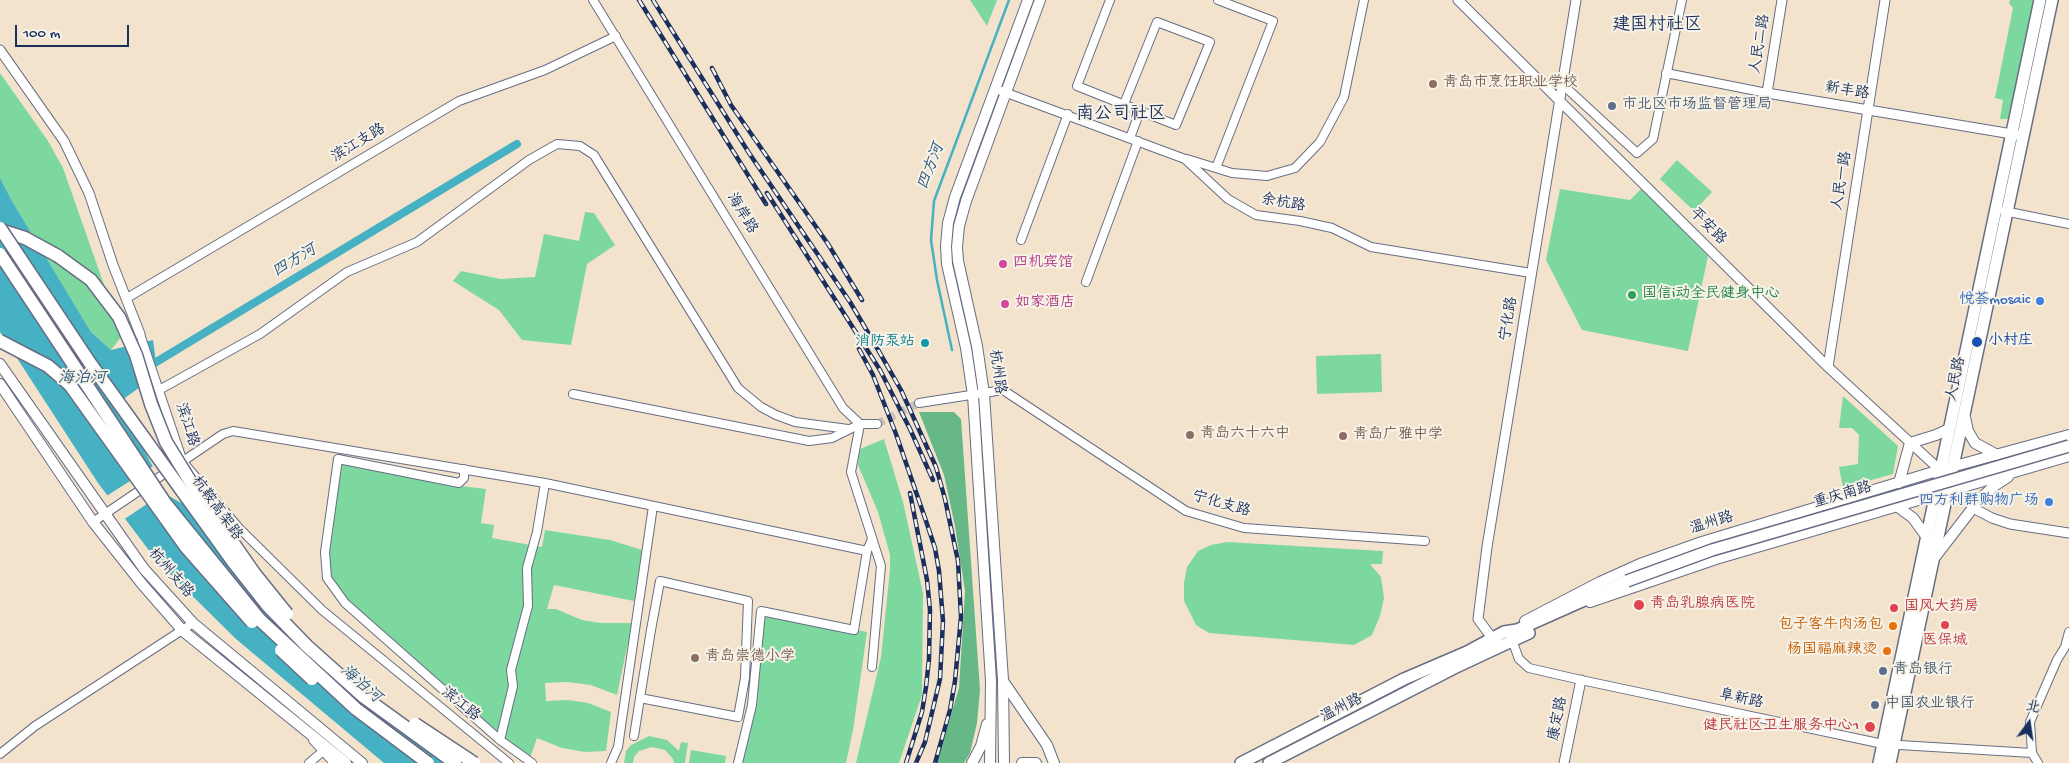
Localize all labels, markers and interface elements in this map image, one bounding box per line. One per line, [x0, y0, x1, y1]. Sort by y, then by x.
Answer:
street label: 人民二路 [1747, 13, 1775, 75]
scale bar [18, 15, 131, 47]
district label: 建国村社区 [1612, 15, 1702, 37]
text: 100 m [23, 25, 60, 43]
place label: 青岛市烹饪职业学校 [1443, 75, 1578, 93]
marker: 青岛市烹饪职业学校 [1427, 78, 1439, 90]
street label: 新丰路 [1823, 80, 1871, 104]
place label: 市北区市场监督管理局 [1622, 97, 1772, 115]
marker: 市北区市场监督管理局 [1606, 100, 1618, 112]
district label: 南公司社区 [1076, 104, 1166, 126]
street label: 滨江支路 [329, 121, 389, 167]
water label: 四方河 [914, 141, 950, 193]
street label: 人民一路 [1829, 150, 1857, 212]
street label: 海岸路 [722, 190, 760, 238]
street label: 余杭路 [1259, 191, 1307, 217]
street label: 平安路 [1685, 205, 1729, 249]
water label: 四方河 [269, 241, 321, 283]
place label: 四机宾馆 [1013, 255, 1073, 273]
marker: 四机宾馆 [997, 258, 1009, 270]
place label: 国信i动全民健身中心 [1642, 286, 1780, 304]
marker: 国信i动全民健身中心 [1626, 289, 1638, 301]
place label: 悦荟mosaic [1959, 292, 2030, 310]
place label: 如家酒店 [1015, 295, 1075, 313]
street label: 宁化路 [1498, 295, 1522, 343]
marker: 悦荟mosaic [2034, 295, 2046, 307]
marker: 如家酒店 [999, 298, 1011, 310]
place label: 小村庄 [1988, 333, 2033, 351]
place label: 消防泵站 [855, 334, 915, 352]
marker: 小村庄 [1970, 335, 1984, 349]
marker: 消防泵站 [919, 337, 931, 349]
street label: 杭州路 [984, 348, 1008, 396]
street label: 人民路 [1944, 355, 1970, 403]
water label: 海泊河 [58, 370, 106, 390]
street label: 滨江路 [170, 401, 202, 449]
place label: 青岛六十六中 [1200, 426, 1290, 444]
place label: 青岛广雅中学 [1353, 427, 1443, 445]
marker: 青岛六十六中 [1184, 429, 1196, 441]
marker: 青岛广雅中学 [1337, 430, 1349, 442]
street label: 杭鞍高架路 [187, 473, 245, 545]
street label: 重庆南路 [1812, 479, 1874, 513]
street label: 宁化支路 [1190, 488, 1252, 522]
place label: 四方利群购物广场 [1919, 493, 2039, 511]
marker: 四方利群购物广场 [2043, 496, 2055, 508]
street label: 温州路 [1688, 509, 1736, 539]
street label: 杭州支路 [144, 545, 196, 603]
place label: 青岛乳腺病医院 [1650, 596, 1755, 614]
marker: 青岛乳腺病医院 [1632, 598, 1646, 612]
place label: 国风大药房 [1904, 599, 1979, 617]
marker: 国风大药房 [1888, 602, 1900, 614]
place label: 包子客牛肉汤包 [1778, 617, 1883, 635]
marker: 医保城 [1939, 619, 1951, 631]
marker: 包子客牛肉汤包 [1887, 620, 1899, 632]
place label: 医保城 [1923, 633, 1967, 651]
place label: 杨国福麻辣烫 [1787, 642, 1877, 660]
marker: 杨国福麻辣烫 [1881, 645, 1893, 657]
place label: 青岛崇德小学 [705, 649, 795, 667]
marker: 青岛崇德小学 [689, 652, 701, 664]
water label: 海泊河 [336, 662, 384, 708]
place label: 青岛银行 [1893, 662, 1953, 680]
marker: 青岛银行 [1877, 665, 1889, 677]
street label: 滨江路 [437, 684, 483, 726]
street label: 阜新路 [1717, 687, 1765, 713]
street label: 温州路 [1318, 691, 1366, 727]
street label: 康定路 [1546, 695, 1572, 743]
place label: 中国农业银行 [1885, 696, 1975, 714]
north arrow [2004, 698, 2054, 748]
text: 北 [2024, 698, 2042, 718]
marker: 中国农业银行 [1869, 699, 1881, 711]
place label: 健民社区卫生服务中心1 [1703, 718, 1859, 736]
marker: 健民社区卫生服务中心1 [1863, 720, 1877, 734]

